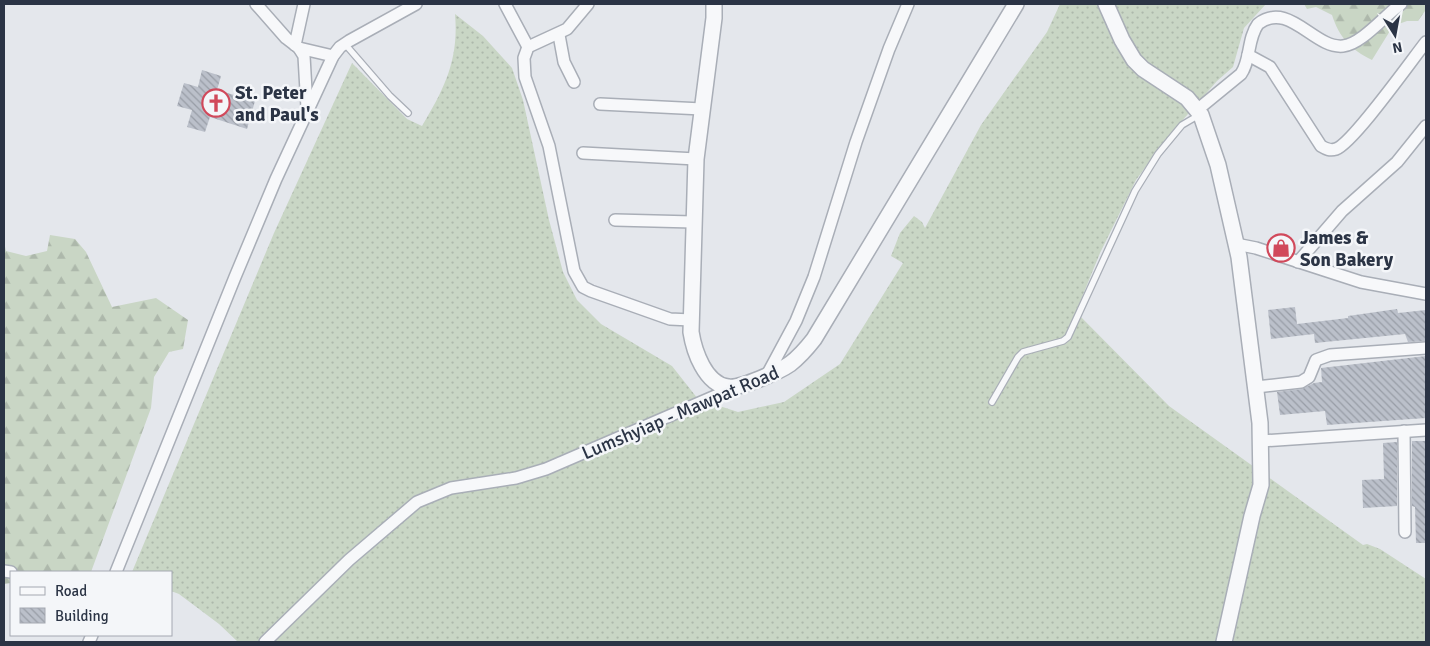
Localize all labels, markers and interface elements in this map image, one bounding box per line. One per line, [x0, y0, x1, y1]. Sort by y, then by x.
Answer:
north arrow [1370, 10, 1420, 60]
text: N [1391, 38, 1404, 57]
place label: St. Peter and Paul's [235, 81, 319, 127]
church icon: St. Peter and Paul's [201, 88, 231, 118]
place label: James & Son Bakery [1300, 226, 1394, 272]
shop icon: James & Son Bakery [1266, 233, 1296, 263]
street label: Lumshyiap - Mawpat Road [578, 361, 783, 465]
legend [10, 571, 172, 636]
text: Road [55, 582, 87, 600]
text: Building [55, 607, 109, 625]

